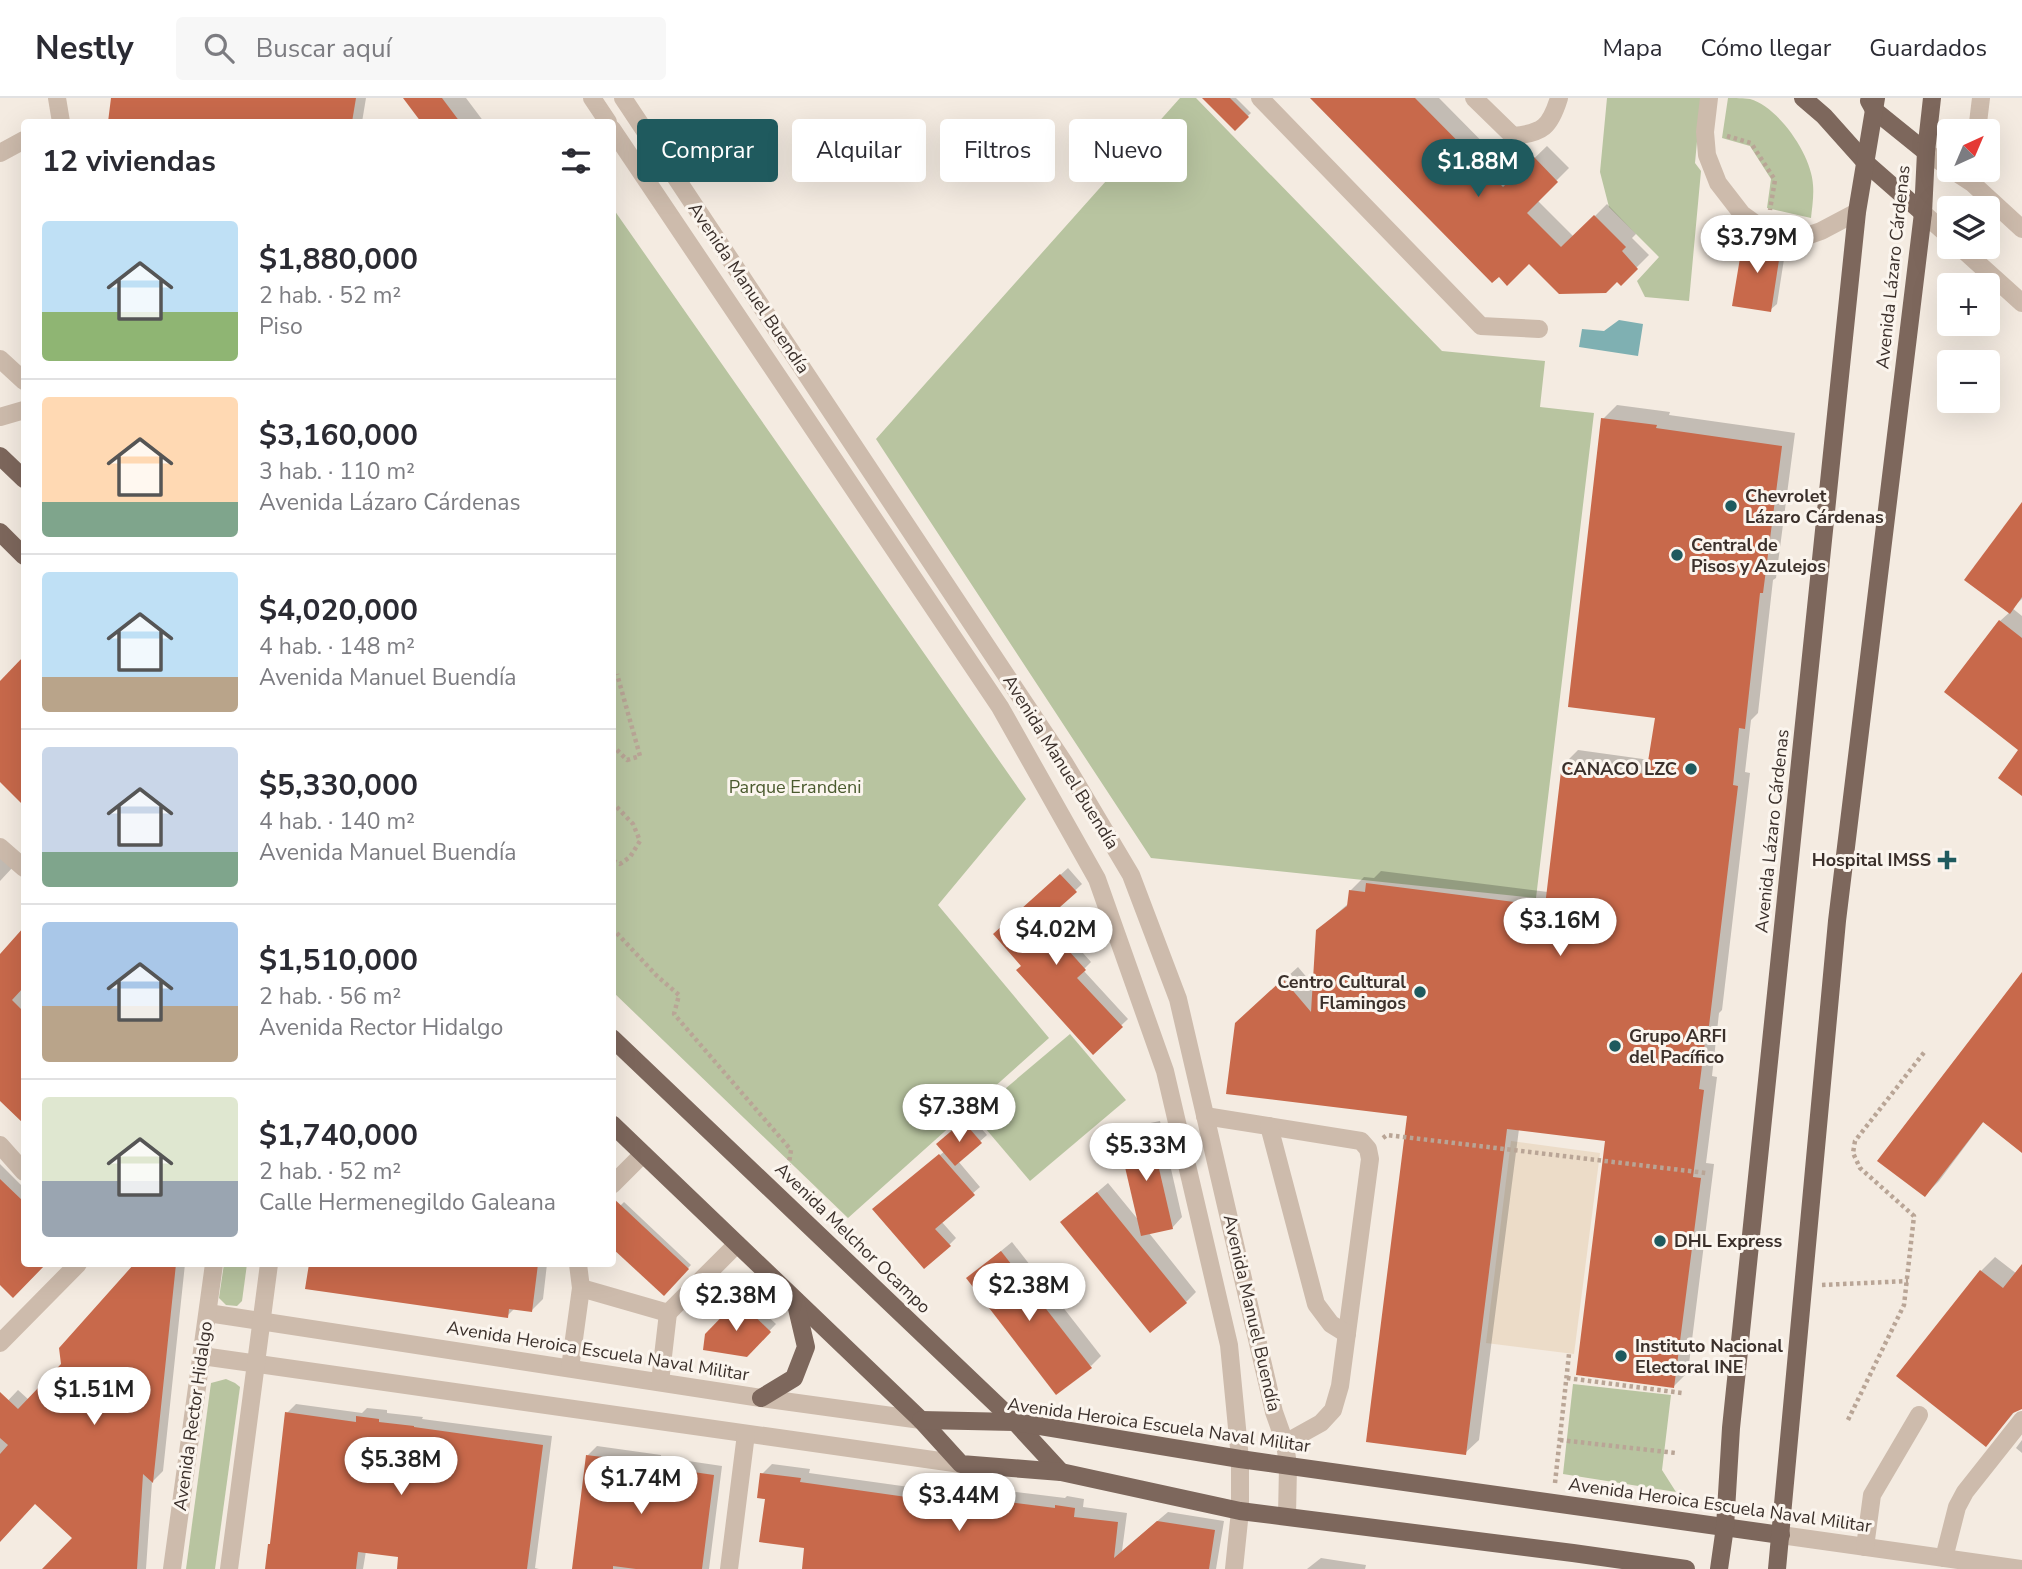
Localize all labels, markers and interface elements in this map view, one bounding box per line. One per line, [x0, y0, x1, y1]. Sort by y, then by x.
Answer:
search box [176, 17, 666, 80]
text: Nestly [35, 26, 134, 71]
icon: search [200, 29, 238, 67]
text: Buscar aquí [256, 31, 392, 66]
text: Mapa [1602, 32, 1662, 64]
text: Cómo llegar [1700, 32, 1831, 64]
text: Guardados [1869, 32, 1987, 64]
chip: Comprar [637, 119, 778, 182]
chip: Alquilar [792, 119, 926, 182]
chip: Filtros [940, 119, 1055, 182]
chip: Nuevo [1069, 119, 1187, 182]
north arrow [1937, 119, 2000, 182]
map controls [1937, 119, 2000, 413]
pin: $1.88M [1421, 140, 1535, 199]
text: 12 viviendas [42, 141, 216, 182]
icon: filters [557, 142, 595, 180]
text: $1.88M [1438, 146, 1518, 177]
street label: Avenida Lázaro Cárdenas [1870, 164, 1916, 370]
button: layers [1937, 196, 2000, 259]
street label: Avenida Manuel Buendía [683, 198, 815, 378]
pin: $3.79M [1700, 216, 1814, 275]
text: $3.79M [1717, 222, 1797, 253]
text: $1,880,000 [259, 239, 418, 280]
icon: home [98, 249, 182, 333]
button: + [1937, 273, 2000, 336]
text: 2 hab. · 52 m² [259, 280, 401, 311]
text: Piso [259, 311, 303, 342]
button: − [1937, 350, 2000, 413]
text: $3,160,000 [259, 415, 418, 456]
icon: home [98, 425, 182, 509]
text: 3 hab. · 110 m² [259, 456, 415, 487]
place label: Chevrolet Lázaro Cárdenas [1745, 484, 1884, 529]
text: Avenida Lázaro Cárdenas [259, 487, 521, 518]
marker: Chevrolet Lázaro Cárdenas [1723, 498, 1739, 514]
place label: Central de Pisos y Azulejos [1691, 533, 1826, 578]
marker: Central de Pisos y Azulejos [1669, 547, 1685, 563]
text: $4,020,000 [259, 590, 418, 631]
icon: home [98, 600, 182, 684]
text: 4 hab. · 148 m² [259, 631, 415, 662]
text: Avenida Manuel Buendía [259, 662, 516, 693]
street label: Avenida Manuel Buendía [997, 670, 1125, 854]
street label: Avenida Lázaro Cárdenas [1749, 728, 1795, 934]
place label: CANACO LZC [1561, 757, 1677, 781]
marker: CANACO LZC [1683, 761, 1699, 777]
text: $5,330,000 [259, 765, 418, 806]
icon: home [98, 775, 182, 859]
park label: Parque Erandeni [729, 775, 861, 799]
text: 4 hab. · 140 m² [259, 806, 415, 837]
text: Avenida Manuel Buendía [259, 837, 516, 868]
place label: Hospital IMSS [1812, 848, 1931, 872]
marker: Hospital IMSS [1937, 850, 1957, 870]
pin: $3.16M [1503, 898, 1617, 958]
text: $3.16M [1520, 905, 1600, 936]
pin: $4.02M [999, 908, 1113, 967]
text: $4.02M [1016, 914, 1096, 945]
text: $1,510,000 [259, 940, 418, 981]
icon: home [98, 950, 182, 1034]
place label: Centro Cultural Flamingos [1277, 970, 1406, 1015]
text: 2 hab. · 56 m² [259, 981, 401, 1012]
marker: Centro Cultural Flamingos [1412, 984, 1428, 1000]
text: Avenida Rector Hidalgo [259, 1012, 503, 1043]
place label: Grupo ARFI del Pacífico [1629, 1024, 1727, 1069]
marker: Grupo ARFI del Pacífico [1607, 1038, 1623, 1054]
pin: $7.38M [902, 1084, 1016, 1144]
text: $7.38M [919, 1091, 999, 1122]
text: $1,740,000 [259, 1115, 418, 1156]
pin: $5.33M [1089, 1124, 1203, 1183]
icon: home [98, 1125, 182, 1209]
text: $5.33M [1106, 1130, 1186, 1161]
text: 2 hab. · 52 m² [259, 1156, 401, 1187]
street label: Avenida Melchor Ocampo [770, 1157, 936, 1319]
text: Calle Hermenegildo Galeana [259, 1187, 556, 1218]
street label: Avenida Manuel Buendía [1218, 1212, 1286, 1414]
place label: DHL Express [1674, 1229, 1782, 1253]
marker: DHL Express [1652, 1233, 1668, 1249]
pin: $2.38M [972, 1264, 1086, 1323]
text: $2.38M [989, 1270, 1069, 1301]
pin: $2.38M [679, 1274, 793, 1333]
text: $2.38M [696, 1280, 776, 1311]
street label: Avenida Heroica Escuela Naval Militar [445, 1315, 751, 1387]
street label: Avenida Rector Hidalgo [168, 1320, 218, 1512]
place label: Instituto Nacional Electoral INE [1635, 1334, 1783, 1379]
marker: Instituto Nacional Electoral INE [1613, 1348, 1629, 1364]
pin: $1.51M [37, 1368, 151, 1427]
text: $1.51M [54, 1374, 134, 1405]
street label: Avenida Heroica Escuela Naval Militar [1006, 1392, 1313, 1458]
pin: $5.38M [344, 1438, 458, 1497]
text: $5.38M [361, 1444, 441, 1475]
pin: $1.74M [584, 1456, 698, 1516]
text: $1.74M [601, 1463, 681, 1494]
street label: Avenida Heroica Escuela Naval Militar [1567, 1472, 1874, 1538]
pin: $3.44M [902, 1474, 1016, 1533]
text: $3.44M [919, 1480, 999, 1511]

